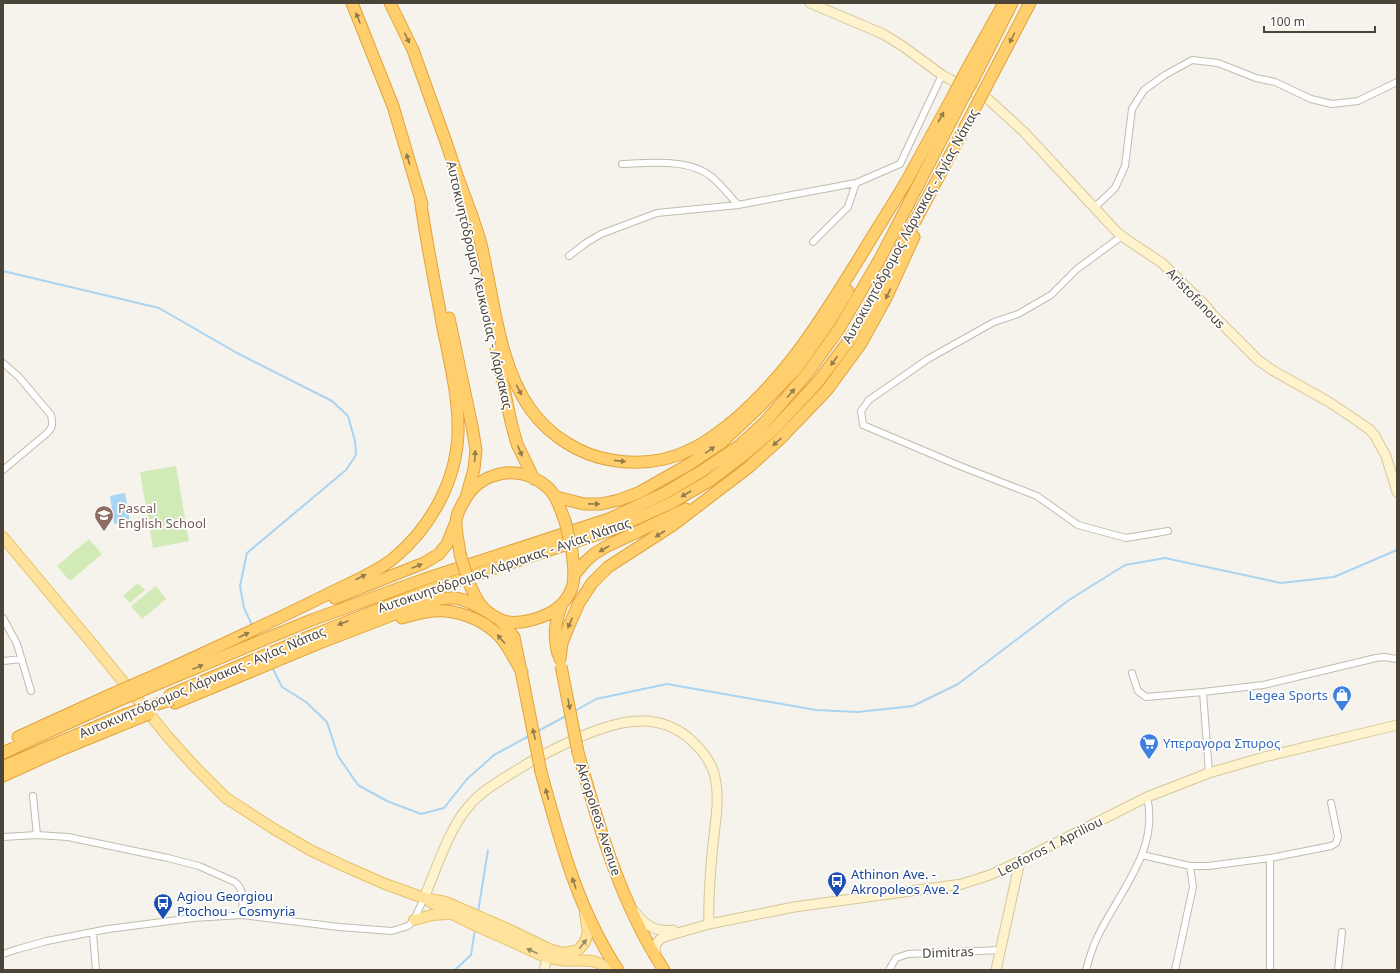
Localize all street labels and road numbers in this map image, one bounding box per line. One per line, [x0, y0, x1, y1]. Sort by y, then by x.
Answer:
street label: Αυτοκινητόδρομος Λάρνακας - Αγίας Νάπας [838, 105, 982, 347]
street label: Αυτοκινητόδρομος Λευκωσίας - Λάρνακας [443, 159, 517, 411]
street label: Aristofanous [1163, 264, 1229, 332]
street label: Αυτοκινητόδρομος Λάρνακας - Αγίας Νάπας [375, 513, 633, 617]
street label: Αυτοκινητόδρομος Λάρνακας - Αγίας Νάπας [76, 622, 328, 742]
street label: Akropoleos Avenue [572, 760, 626, 878]
street label: Leoforos 1 Apriliou [995, 812, 1105, 880]
street label: Dimitras [922, 942, 974, 962]

